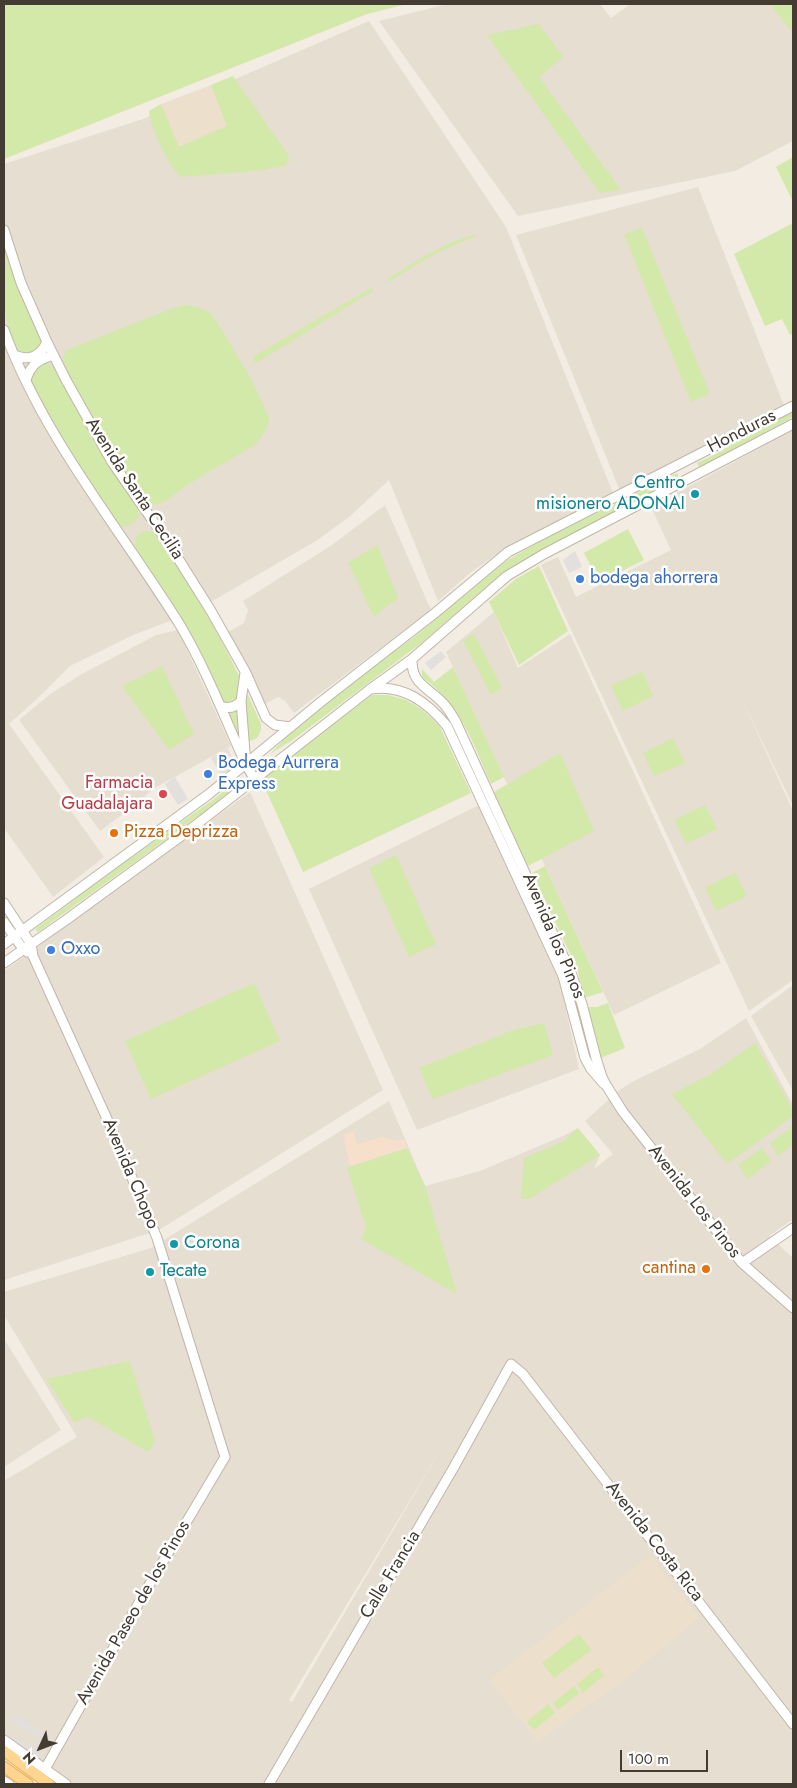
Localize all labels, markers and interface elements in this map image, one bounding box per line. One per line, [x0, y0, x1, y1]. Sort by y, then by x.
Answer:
street label: Honduras [704, 406, 780, 458]
street label: Avenida Santa Cecilia [80, 414, 188, 564]
place label: Centro misionero ADONAI [536, 473, 685, 516]
marker: Centro misionero ADONAI [689, 488, 701, 500]
place label: bodega ahorrera [590, 568, 718, 590]
marker: bodega ahorrera [574, 573, 586, 585]
place label: Bodega Aurrera Express [218, 753, 339, 796]
marker: Bodega Aurrera Express [202, 768, 214, 780]
place label: Farmacia Guadalajara [61, 773, 153, 816]
marker: Farmacia Guadalajara [157, 788, 169, 800]
place label: Pizza Deprizza [124, 822, 238, 844]
marker: Pizza Deprizza [108, 827, 120, 839]
street label: Avenida los Pinos [517, 870, 589, 1002]
place label: Oxxo [61, 939, 100, 961]
marker: Oxxo [45, 944, 57, 956]
street label: Avenida Chopo [97, 1115, 163, 1233]
street label: Avenida Los Pinos [643, 1141, 745, 1263]
place label: Corona [184, 1233, 240, 1255]
marker: Corona [168, 1238, 180, 1250]
place label: cantina [642, 1258, 696, 1280]
place label: Tecate [160, 1261, 207, 1283]
marker: cantina [700, 1263, 712, 1275]
marker: Tecate [144, 1266, 156, 1278]
street label: Avenida Costa Rica [600, 1478, 708, 1606]
street label: Avenida Paseo de los Pinos [72, 1517, 196, 1709]
street label: Calle Francia [356, 1527, 426, 1623]
north arrow [15, 1723, 65, 1773]
scale bar [622, 1740, 710, 1772]
text: N [18, 1747, 40, 1769]
text: 100 m [628, 1748, 669, 1770]

